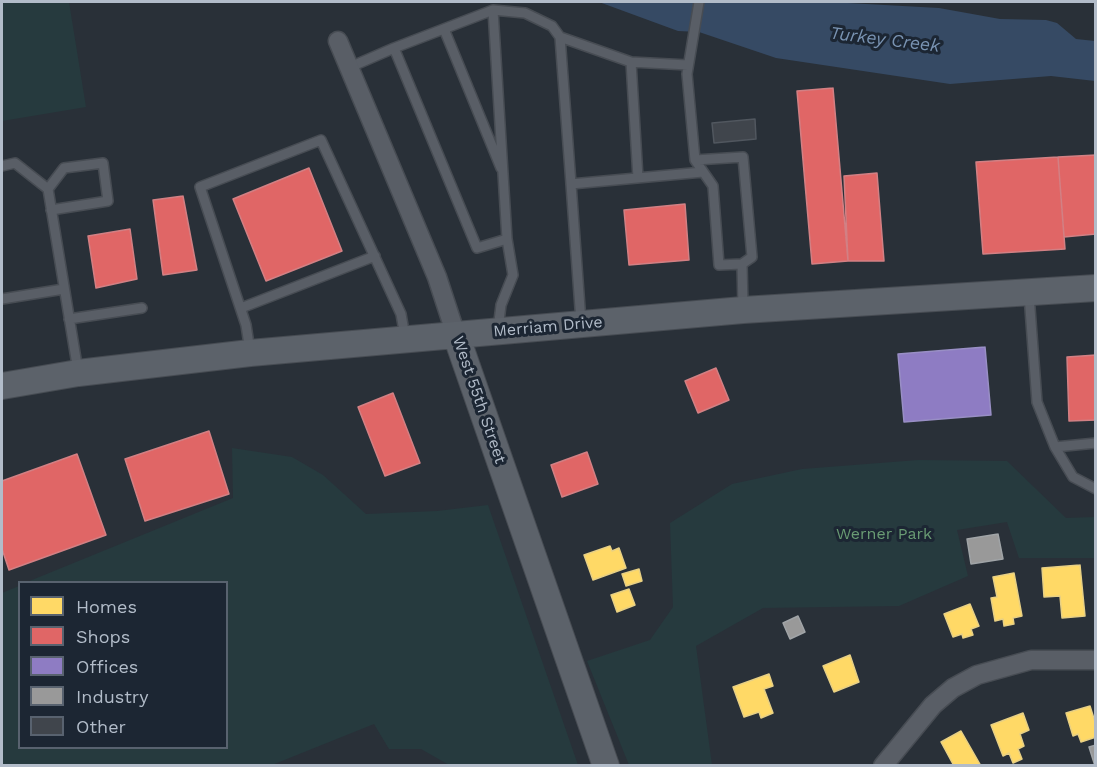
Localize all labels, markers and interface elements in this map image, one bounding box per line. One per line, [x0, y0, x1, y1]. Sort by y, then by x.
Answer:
water label: Turkey Creek [829, 23, 941, 57]
street label: Merriam Drive [493, 313, 603, 341]
street label: West 55th Street [448, 334, 510, 466]
park label: Werner Park [836, 524, 932, 544]
legend [18, 581, 228, 749]
text: Homes [76, 596, 137, 617]
text: Shops [76, 626, 130, 647]
text: Offices [76, 656, 138, 677]
text: Industry [76, 686, 148, 707]
text: Other [76, 716, 126, 737]

